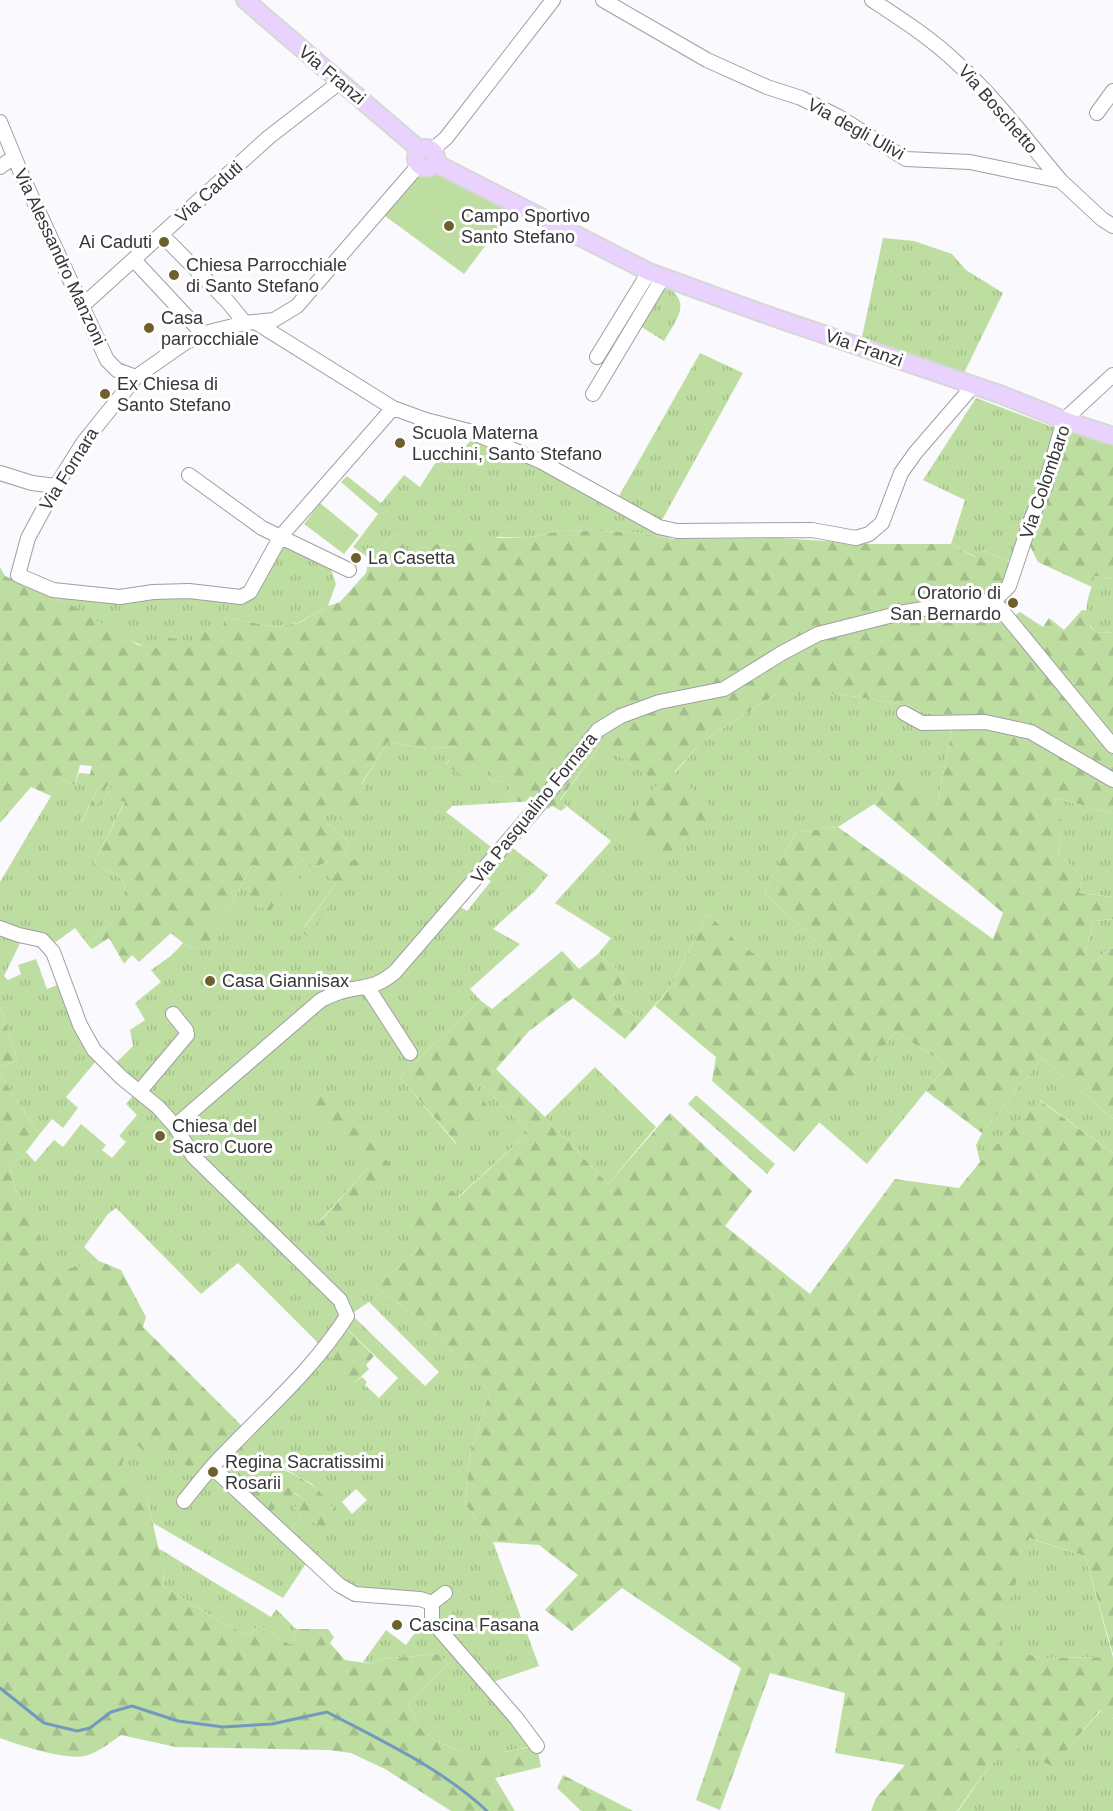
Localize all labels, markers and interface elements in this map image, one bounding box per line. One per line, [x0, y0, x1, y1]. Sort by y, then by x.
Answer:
street label: Via Franzi [295, 41, 369, 109]
street label: Via Boschetto [954, 61, 1042, 157]
street label: Via degli Ulivi [804, 94, 908, 164]
street label: Via Caduti [172, 157, 246, 227]
street label: Via Alessandro Manzoni [10, 165, 110, 349]
place label: Campo Sportivo Santo Stefano [461, 206, 590, 247]
marker: Campo Sportivo Santo Stefano [442, 219, 456, 233]
place label: Ai Caduti [79, 232, 152, 252]
marker: Ai Caduti [157, 235, 171, 249]
place label: Chiesa Parrocchiale di Santo Stefano [186, 255, 347, 296]
marker: Chiesa Parrocchiale di Santo Stefano [167, 268, 181, 282]
place label: Casa parrocchiale [161, 308, 259, 349]
marker: Casa parrocchiale [142, 321, 156, 335]
street label: Via Franzi [823, 325, 905, 371]
place label: Ex Chiesa di Santo Stefano [117, 374, 231, 415]
marker: Ex Chiesa di Santo Stefano [98, 387, 112, 401]
street label: Via Fornara [36, 423, 103, 514]
place label: Scuola Materna Lucchini, Santo Stefano [412, 423, 602, 464]
street label: Via Colombaro [1016, 423, 1074, 541]
marker: Scuola Materna Lucchini, Santo Stefano [393, 436, 407, 450]
place label: La Casetta [368, 548, 456, 568]
marker: La Casetta [349, 551, 363, 565]
place label: Oratorio di San Bernardo [890, 583, 1001, 624]
marker: Oratorio di San Bernardo [1006, 596, 1020, 610]
street label: Via Pasqualino Fornara [467, 728, 601, 887]
place label: Casa Giannisax [222, 971, 349, 991]
marker: Casa Giannisax [203, 974, 217, 988]
place label: Chiesa del Sacro Cuore [172, 1116, 273, 1157]
marker: Chiesa del Sacro Cuore [153, 1129, 167, 1143]
place label: Regina Sacratissimi Rosarii [225, 1452, 384, 1493]
marker: Regina Sacratissimi Rosarii [206, 1465, 220, 1479]
place label: Cascina Fasana [409, 1615, 540, 1635]
marker: Cascina Fasana [390, 1618, 404, 1632]

